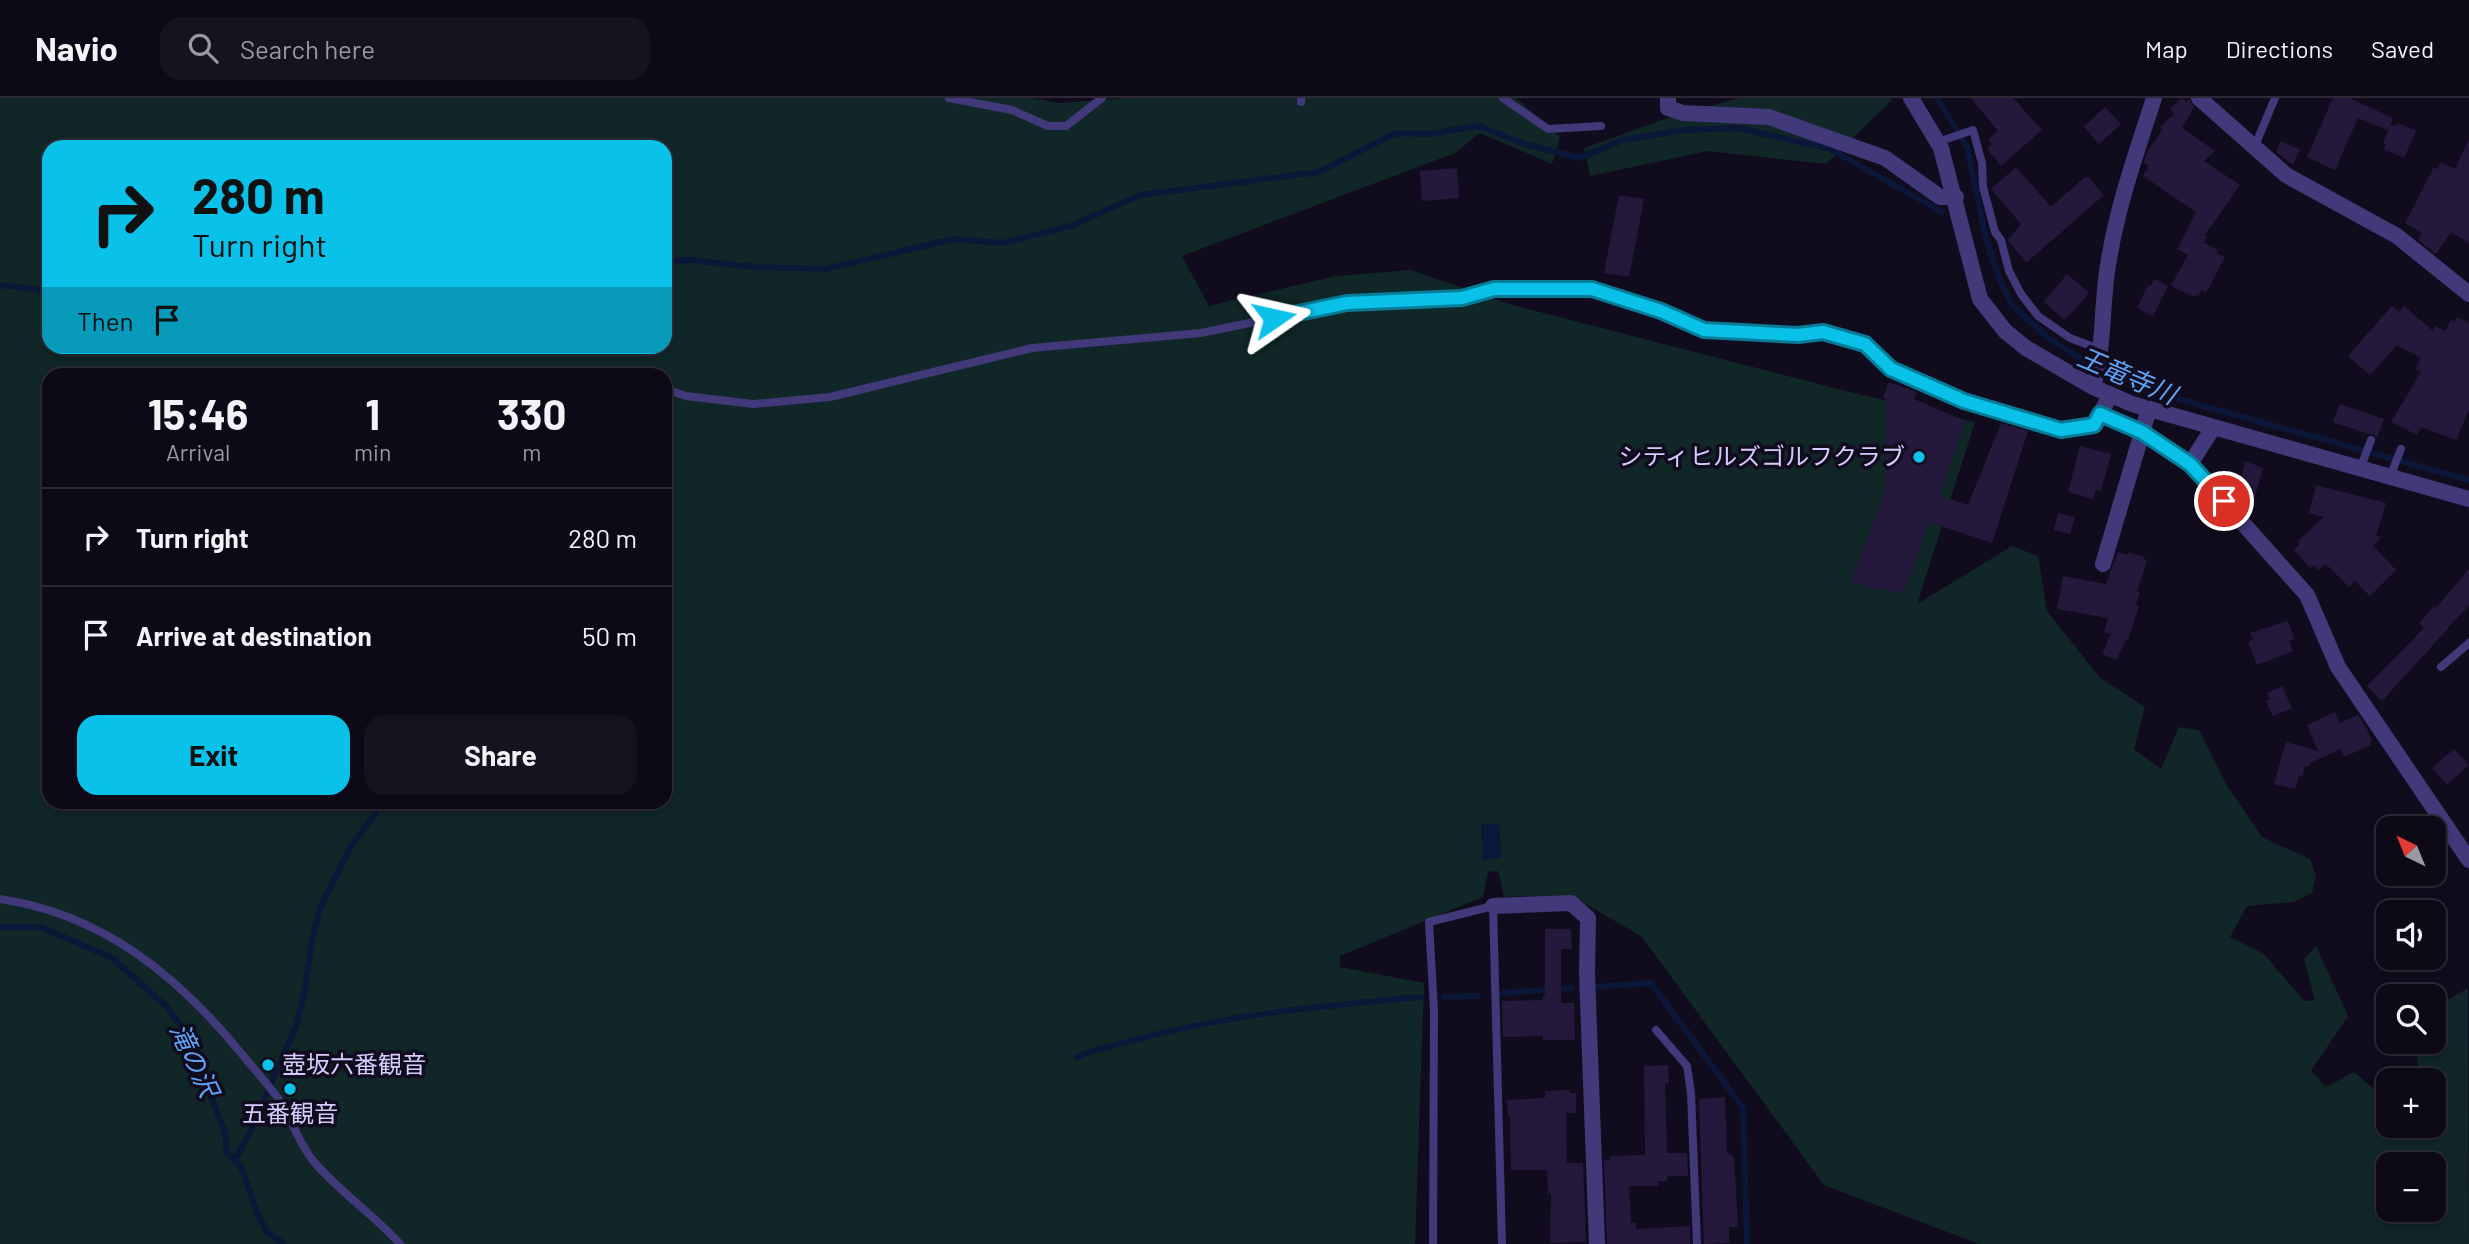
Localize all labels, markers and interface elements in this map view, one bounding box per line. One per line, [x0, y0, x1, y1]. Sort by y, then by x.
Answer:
search box [160, 17, 650, 80]
text: Navio [35, 28, 118, 68]
icon: search [184, 29, 222, 67]
text: Search here [240, 33, 375, 64]
text: Map [2145, 34, 2188, 63]
text: Directions [2226, 34, 2333, 63]
text: Saved [2371, 34, 2434, 63]
text: 280 m [192, 165, 325, 224]
icon: right [77, 168, 168, 259]
text: Turn right [192, 225, 327, 263]
position arrow [1237, 281, 1311, 355]
icon: arrive [148, 301, 186, 339]
text: Then [77, 305, 134, 336]
water label: 王竜寺川 [2074, 340, 2184, 410]
text: 15:46 [148, 388, 248, 438]
text: 1 [365, 388, 380, 438]
text: 330 [497, 388, 566, 438]
text: Arrival [166, 438, 230, 466]
text: min [354, 438, 391, 466]
text: m [522, 438, 541, 466]
place label: シティヒルズゴルフクラブ [1618, 441, 1905, 470]
marker: シティヒルズゴルフクラブ [1911, 449, 1927, 465]
pin [2194, 471, 2254, 531]
icon: arrive [2205, 482, 2243, 520]
icon: right [77, 518, 115, 556]
text: Turn right [136, 522, 249, 553]
text: 280 m [568, 522, 637, 553]
icon: arrive [77, 616, 115, 654]
text: Arrive at destination [136, 620, 372, 651]
text: 50 m [582, 620, 637, 651]
button: Exit [77, 715, 350, 795]
button: Share [364, 715, 637, 795]
north arrow [2376, 816, 2446, 886]
map controls [2376, 816, 2446, 1222]
button: sound [2376, 900, 2446, 970]
button: search [2376, 984, 2446, 1054]
water label: 滝の沢 [165, 1017, 227, 1104]
place label: 壺坂六番観音 [282, 1049, 426, 1078]
marker: 壺坂六番観音 [260, 1057, 276, 1073]
button: + [2376, 1068, 2446, 1138]
marker: 五番観音 [282, 1081, 298, 1097]
place label: 五番観音 [242, 1098, 338, 1127]
button: − [2376, 1152, 2446, 1222]

